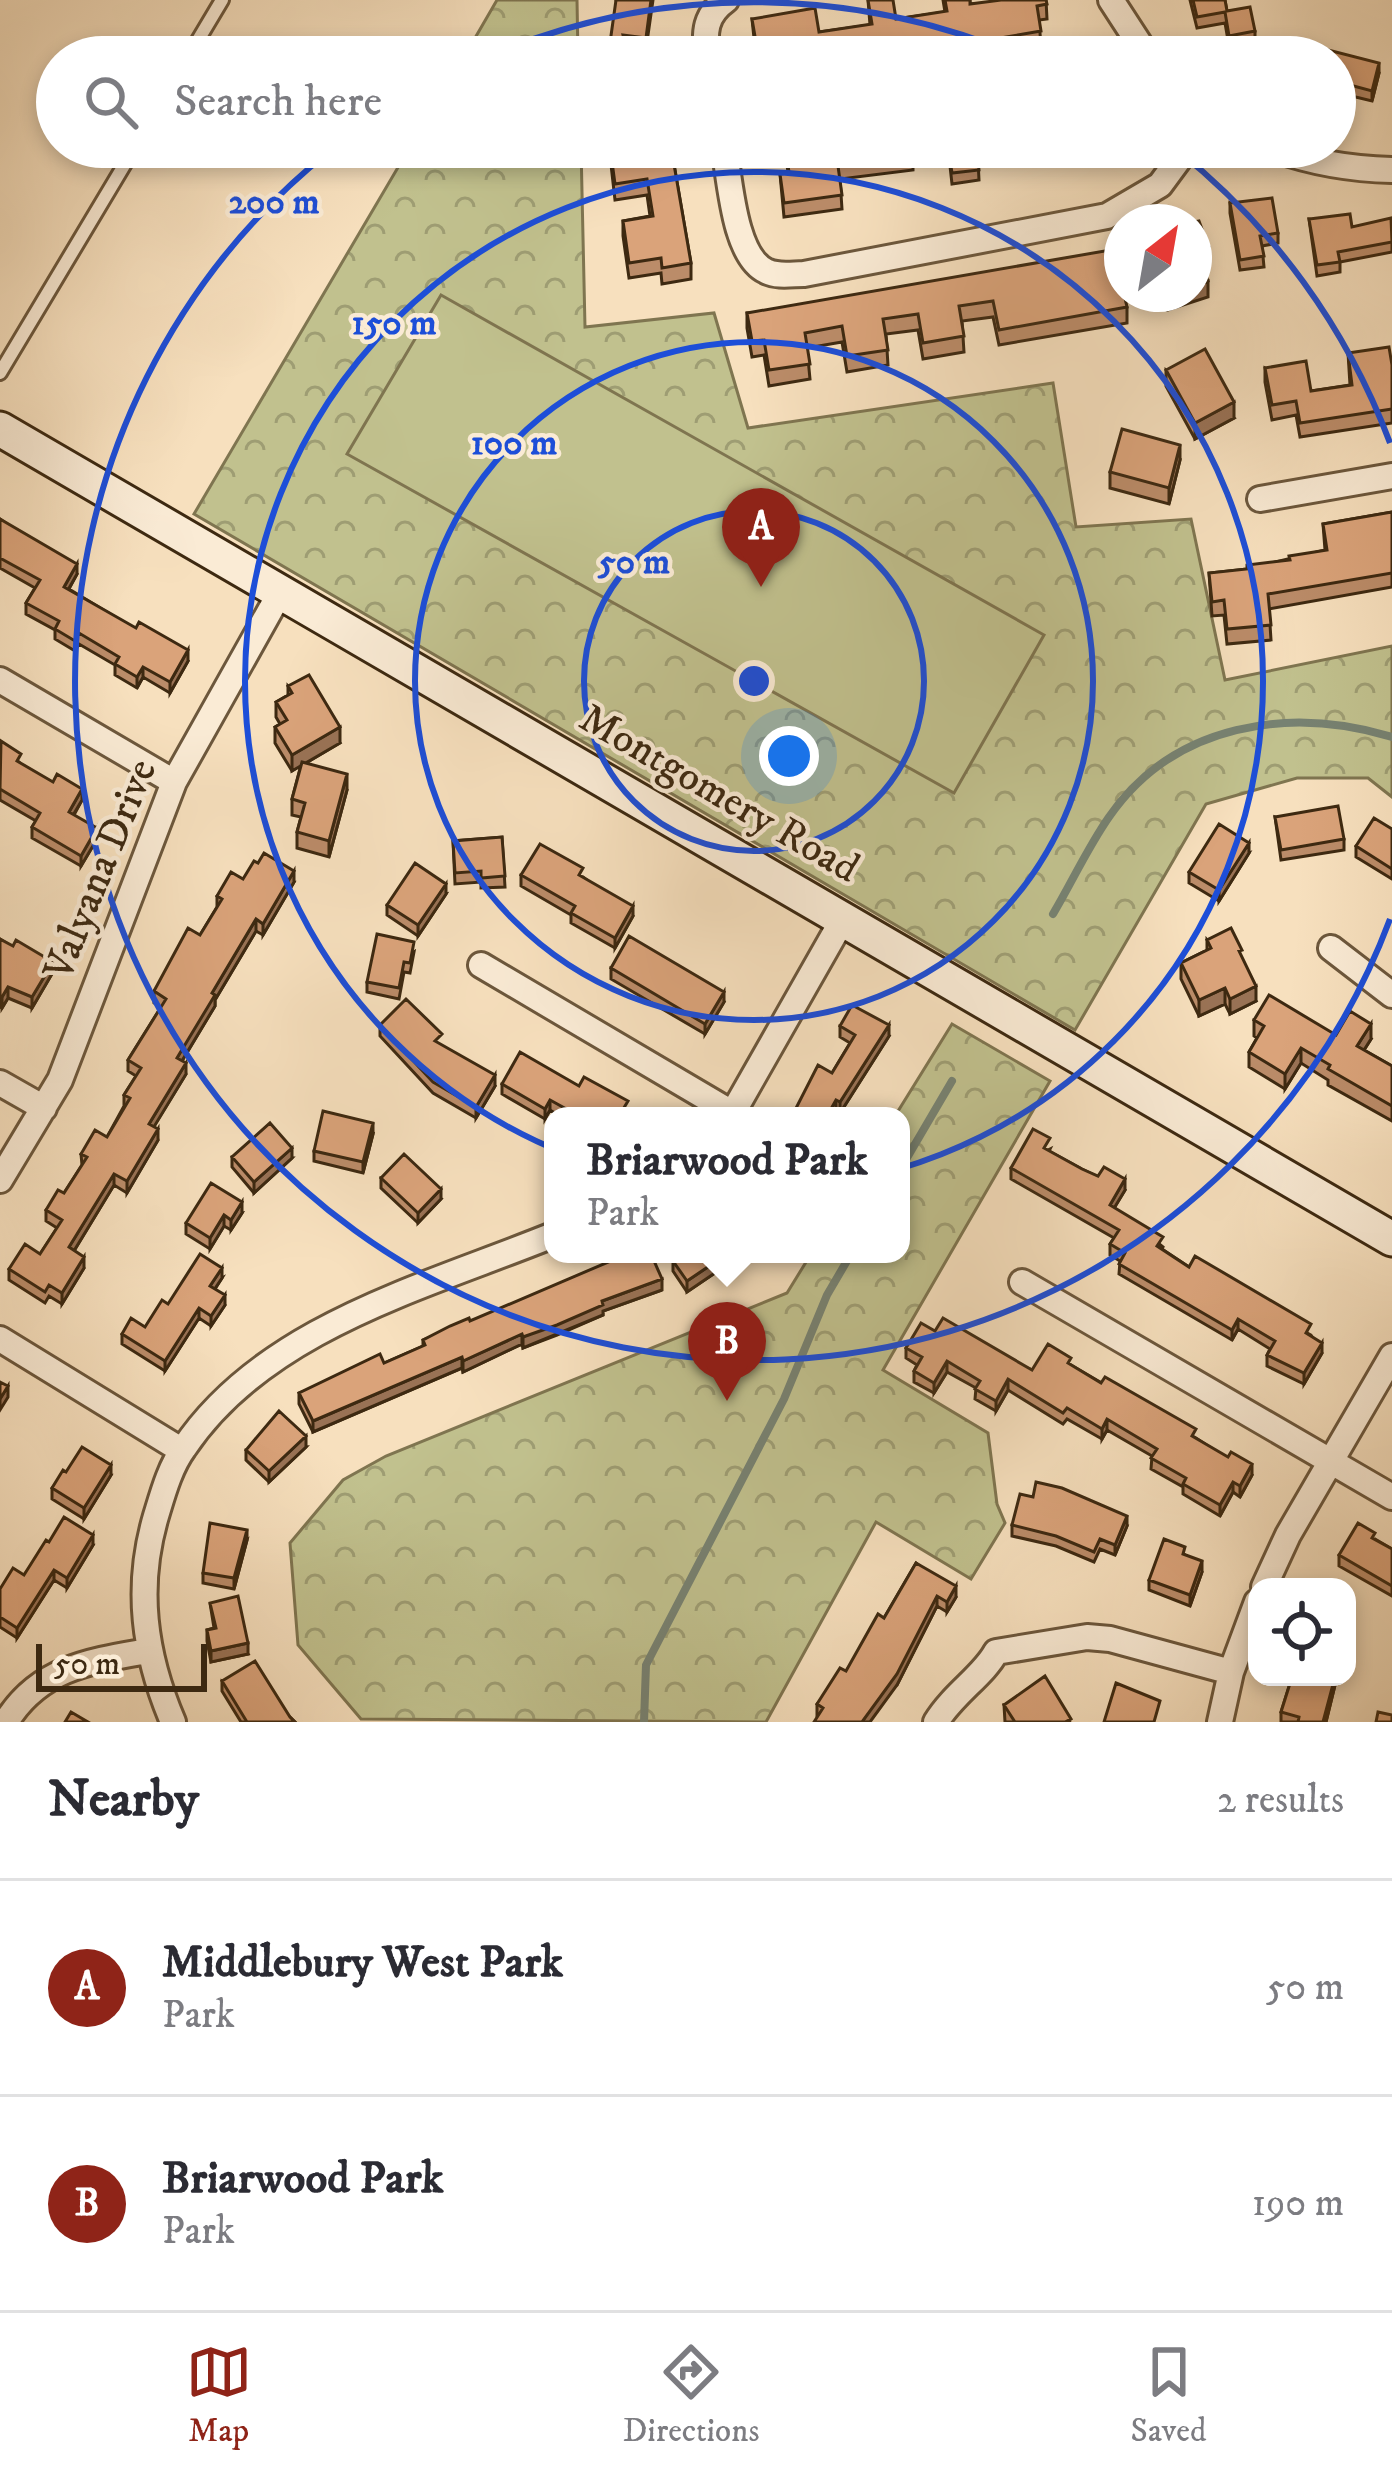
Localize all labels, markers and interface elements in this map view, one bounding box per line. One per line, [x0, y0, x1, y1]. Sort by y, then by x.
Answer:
search box [36, 36, 1356, 168]
icon: search [78, 69, 144, 135]
text: Search here [174, 74, 382, 130]
text: 200 m [228, 180, 320, 225]
north arrow [1104, 204, 1212, 312]
text: 150 m [351, 301, 437, 346]
text: 100 m [471, 421, 557, 466]
pin: A [722, 488, 800, 587]
text: 50 m [597, 540, 670, 585]
centre of rings [733, 660, 775, 702]
street label: Montgomery Road [570, 693, 868, 895]
your location [759, 726, 819, 786]
street label: Valyana Drive [33, 752, 169, 989]
popup [544, 1107, 910, 1263]
text: Briarwood Park [586, 1133, 868, 1189]
text: Park [586, 1189, 659, 1238]
pin: B [688, 1302, 766, 1401]
map controls [1248, 1578, 1356, 1686]
button: locate [1248, 1578, 1356, 1686]
scale bar [36, 1638, 207, 1691]
text: 50 m [54, 1644, 120, 1685]
text: Nearby [48, 1768, 199, 1832]
text: 2 results [1217, 1776, 1344, 1825]
text: Middlebury West Park [162, 1935, 563, 1991]
text: A [75, 1963, 99, 2012]
text: 50 m [1266, 1963, 1344, 2012]
text: Park [162, 1991, 235, 2040]
text: Briarwood Park [162, 2151, 444, 2207]
text: B [75, 2179, 99, 2228]
text: 190 m [1252, 2179, 1344, 2228]
text: Park [162, 2207, 235, 2256]
tab: Map [186, 2339, 252, 2452]
tab: Directions [623, 2339, 759, 2452]
tab: Saved [1131, 2339, 1206, 2452]

